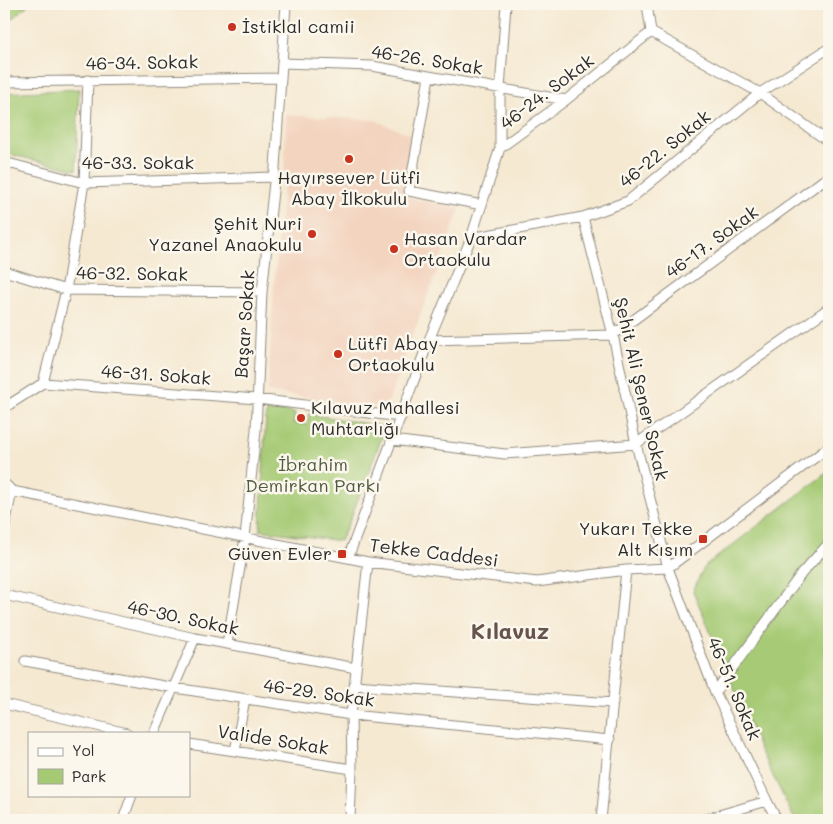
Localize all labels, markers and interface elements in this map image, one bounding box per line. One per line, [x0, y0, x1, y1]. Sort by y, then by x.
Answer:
place label: İstiklal camii [242, 14, 355, 38]
marker: İstiklal camii [226, 21, 238, 33]
street label: 46-26. Sokak [370, 38, 484, 80]
street label: 46-24. Sokak [495, 48, 598, 134]
street label: 46-34. Sokak [86, 49, 198, 75]
street label: 46-22. Sokak [614, 104, 715, 193]
street label: 46-33. Sokak [82, 150, 194, 174]
marker: Hayırsever Lütfi Abay İlkokulu [343, 153, 355, 165]
place label: Hayırsever Lütfi Abay İlkokulu [277, 165, 421, 210]
street label: 46-17. Sokak [660, 199, 763, 283]
place label: Şehit Nuri Yazanel Anaokulu [148, 211, 302, 256]
place label: Hasan Vardar Ortaokulu [404, 226, 527, 271]
marker: Şehit Nuri Yazanel Anaokulu [306, 228, 318, 240]
marker: Hasan Vardar Ortaokulu [388, 243, 400, 255]
street label: 46-32. Sokak [76, 260, 188, 286]
street label: Başar Sokak [228, 269, 260, 379]
street label: Şehit Ali Şener Sokak [609, 295, 675, 483]
place label: Lütfi Abay Ortaokulu [348, 331, 438, 376]
marker: Lütfi Abay Ortaokulu [332, 348, 344, 360]
street label: 46-31. Sokak [100, 358, 212, 390]
place label: Kılavuz Mahallesi Muhtarlığı [311, 395, 460, 440]
marker: Kılavuz Mahallesi Muhtarlığı [295, 412, 307, 424]
park label: İbrahim Demirkan Parkı [245, 452, 381, 497]
place label: Yukarı Tekke Alt Kısım [579, 516, 693, 561]
street label: Tekke Caddesi [368, 532, 500, 572]
marker: Yukarı Tekke Alt Kısım [697, 533, 709, 545]
place label: Güven Evler [228, 541, 332, 565]
marker: Güven Evler [336, 548, 348, 560]
street label: 46-30. Sokak [125, 594, 241, 640]
district label: Kılavuz [471, 616, 549, 645]
street label: 46-51. Sokak [702, 633, 767, 744]
street label: 46-29. Sokak [262, 672, 376, 712]
street label: Valide Sokak [216, 718, 330, 760]
legend [28, 732, 190, 796]
text: Yol [72, 740, 95, 760]
text: Park [72, 766, 106, 786]

